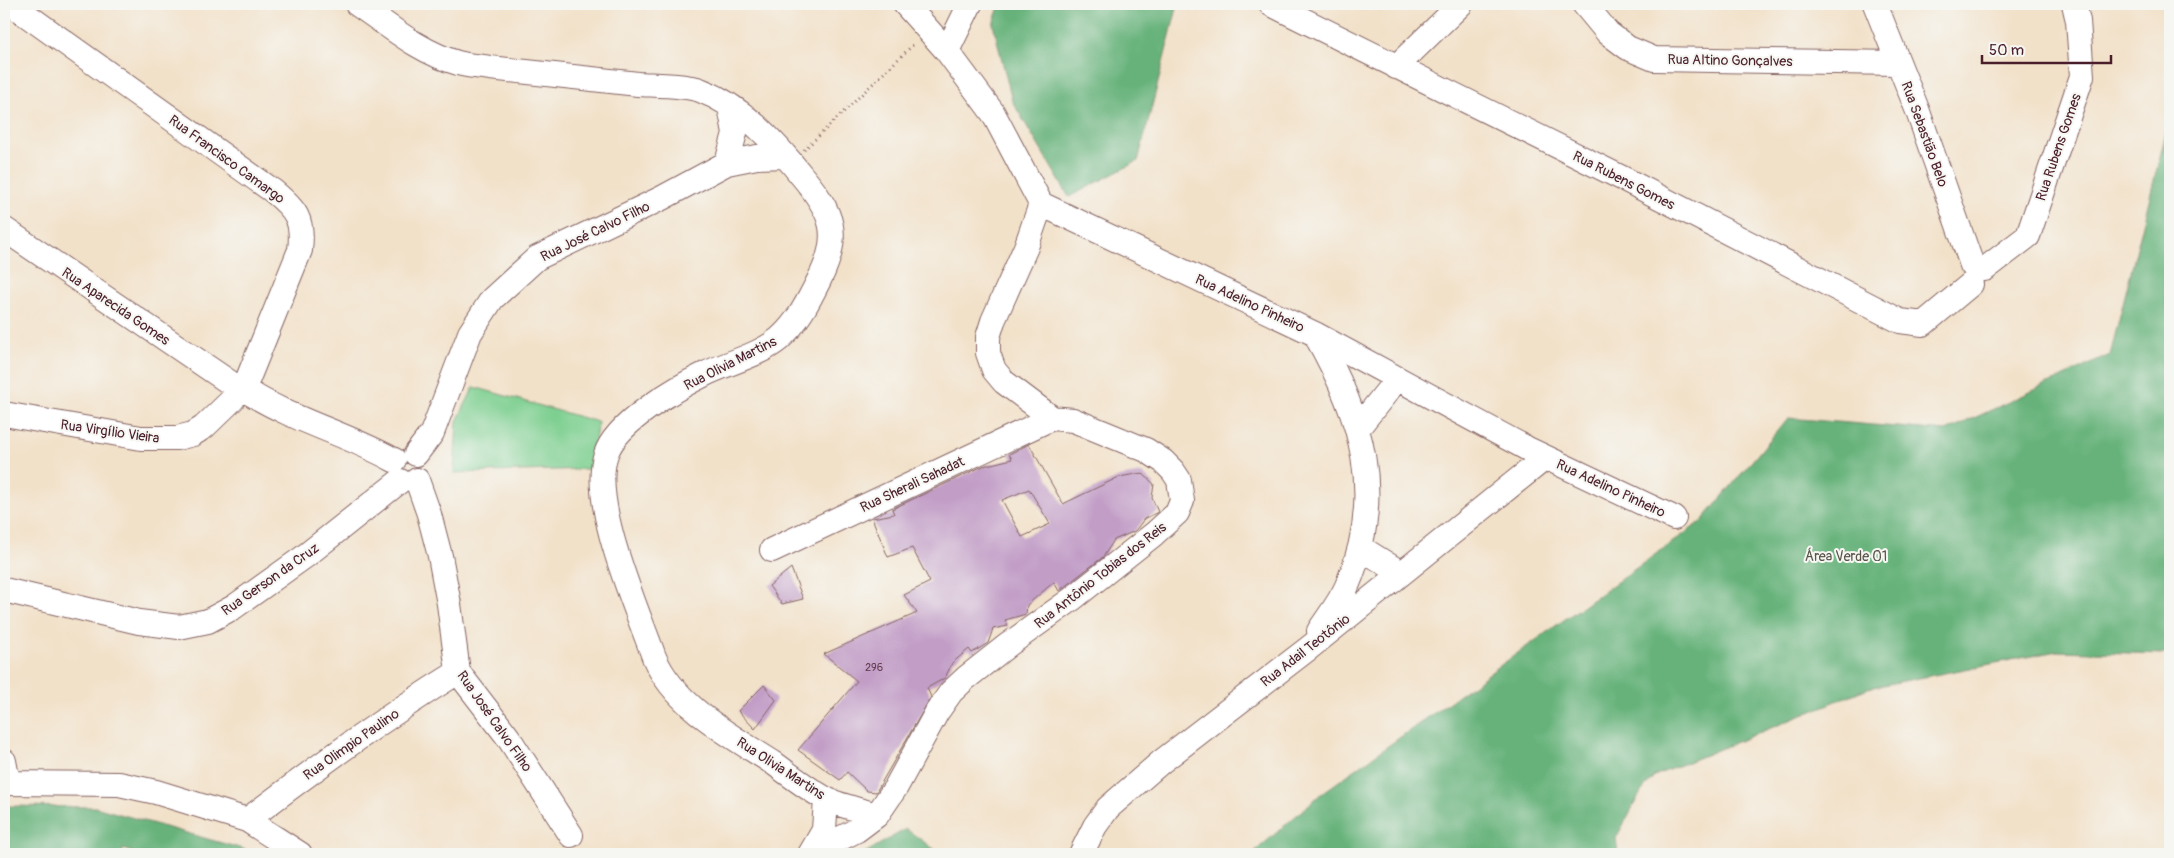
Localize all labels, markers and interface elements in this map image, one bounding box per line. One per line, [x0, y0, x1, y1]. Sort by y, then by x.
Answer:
scale bar [1982, 32, 2110, 64]
text: 50 m [1989, 41, 2024, 60]
street label: Rua Altino Gonçalves [1667, 51, 1793, 70]
street label: Rua Sebastião Belo [1898, 79, 1952, 190]
street label: Rua Rubens Gomes [2032, 91, 2085, 203]
street label: Rua Francisco Camargo [165, 112, 288, 208]
street label: Rua Rubens Gomes [1570, 147, 1678, 214]
street label: Rua José Calvo Filho [538, 197, 653, 265]
street label: Rua Aparecida Gomes [59, 264, 174, 349]
street label: Rua Adelino Pinheiro [1193, 271, 1307, 336]
street label: Rua Olivia Martins [681, 332, 780, 394]
street label: Rua Virgílio Vieira [59, 416, 160, 447]
street label: Rua Sherali Sahadat [857, 453, 967, 516]
street label: Rua Adelino Pinheiro [1554, 456, 1668, 521]
street label: Rua Antônio Tobias dos Reis [1031, 518, 1170, 632]
street label: Rua Gerson da Cruz [218, 540, 322, 619]
park label: Área Verde 01 [1805, 547, 1887, 565]
street label: Rua Adail Teotônio [1257, 610, 1354, 691]
house number: 296 [865, 661, 883, 674]
street label: Rua José Calvo Filho [453, 668, 536, 775]
street label: Rua Olimpio Paulino [300, 705, 403, 784]
street label: Rua Olivia Martins [733, 734, 829, 804]

